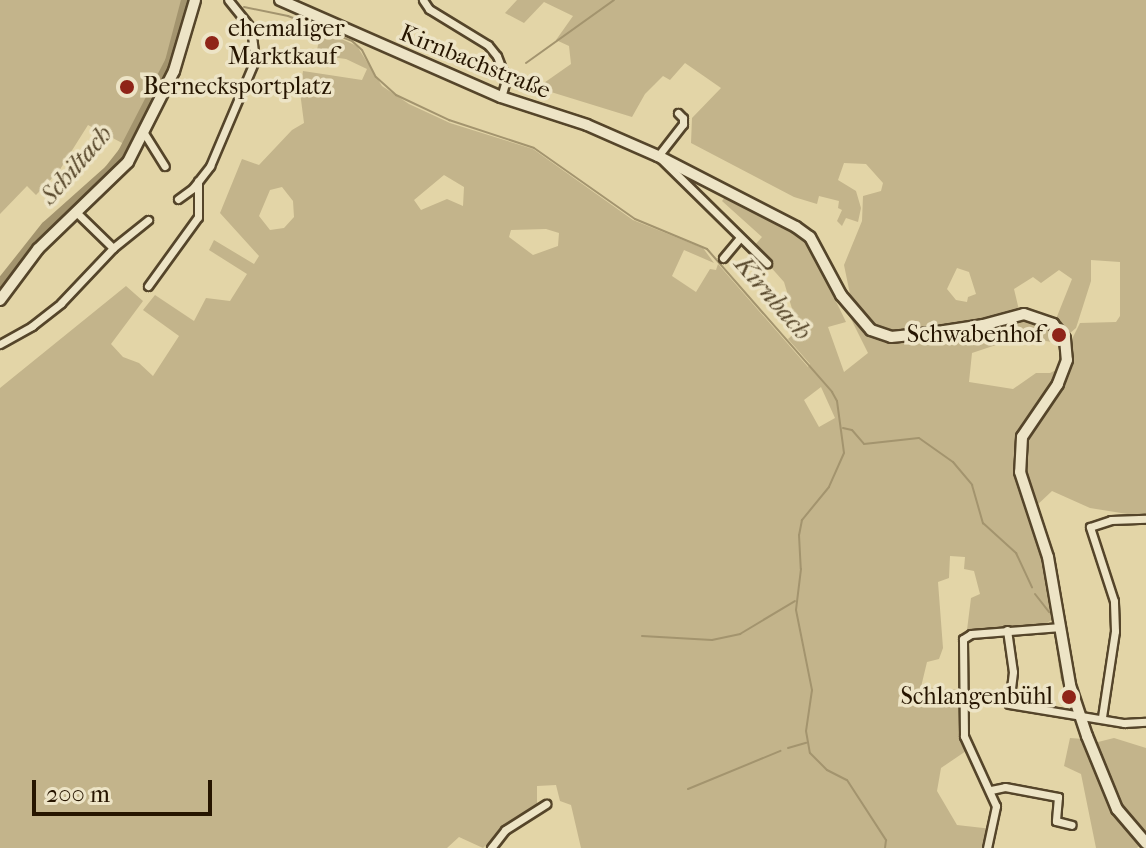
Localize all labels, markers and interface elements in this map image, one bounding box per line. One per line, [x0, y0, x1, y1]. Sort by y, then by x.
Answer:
place label: ehemaliger Marktkauf [228, 15, 345, 71]
street label: Kirnbachstraße [395, 19, 555, 105]
marker: ehemaliger Marktkauf [203, 34, 221, 52]
place label: Bernecksportplatz [143, 73, 332, 101]
marker: Bernecksportplatz [118, 78, 136, 96]
water label: Schiltach [33, 119, 119, 211]
water label: Kirnbach [728, 250, 818, 346]
place label: Schwabenhof [907, 321, 1043, 349]
marker: Schwabenhof [1050, 326, 1068, 344]
place label: Schlangenbühl [900, 683, 1053, 711]
marker: Schlangenbühl [1060, 688, 1078, 706]
scale bar [36, 764, 216, 814]
text: 200 m [46, 780, 110, 808]

